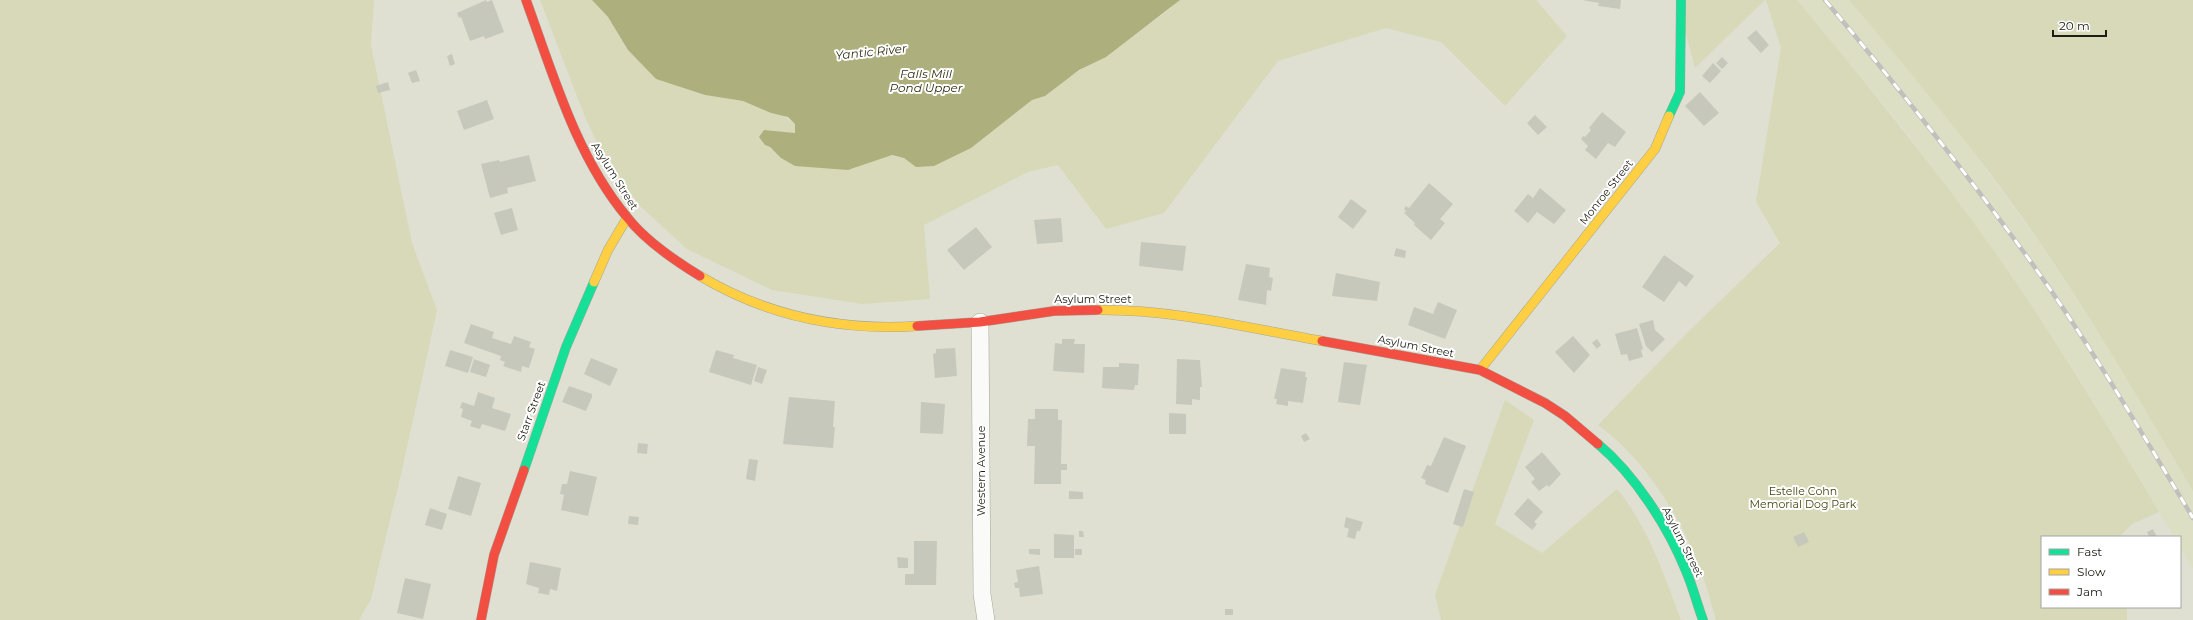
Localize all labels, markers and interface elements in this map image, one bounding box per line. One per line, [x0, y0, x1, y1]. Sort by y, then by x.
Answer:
scale bar [2053, 12, 2106, 38]
text: 20 m [2059, 18, 2090, 33]
water label: Yantic River [835, 40, 908, 63]
water label: Falls Mill Pond Upper [890, 66, 963, 95]
street label: Asylum Street [589, 140, 642, 213]
street label: Monroe Street [1576, 156, 1636, 227]
street label: Asylum Street [1054, 292, 1132, 306]
street label: Asylum Street [1377, 332, 1456, 360]
street label: Starr Street [514, 379, 548, 443]
street label: Western Avenue [974, 425, 988, 516]
park label: Estelle Cohn Memorial Dog Park [1750, 484, 1857, 511]
street label: Asylum Street [1659, 504, 1707, 580]
legend [2041, 536, 2181, 608]
text: Fast [2077, 544, 2102, 559]
text: Slow [2077, 564, 2106, 579]
text: Jam [2076, 584, 2103, 599]

